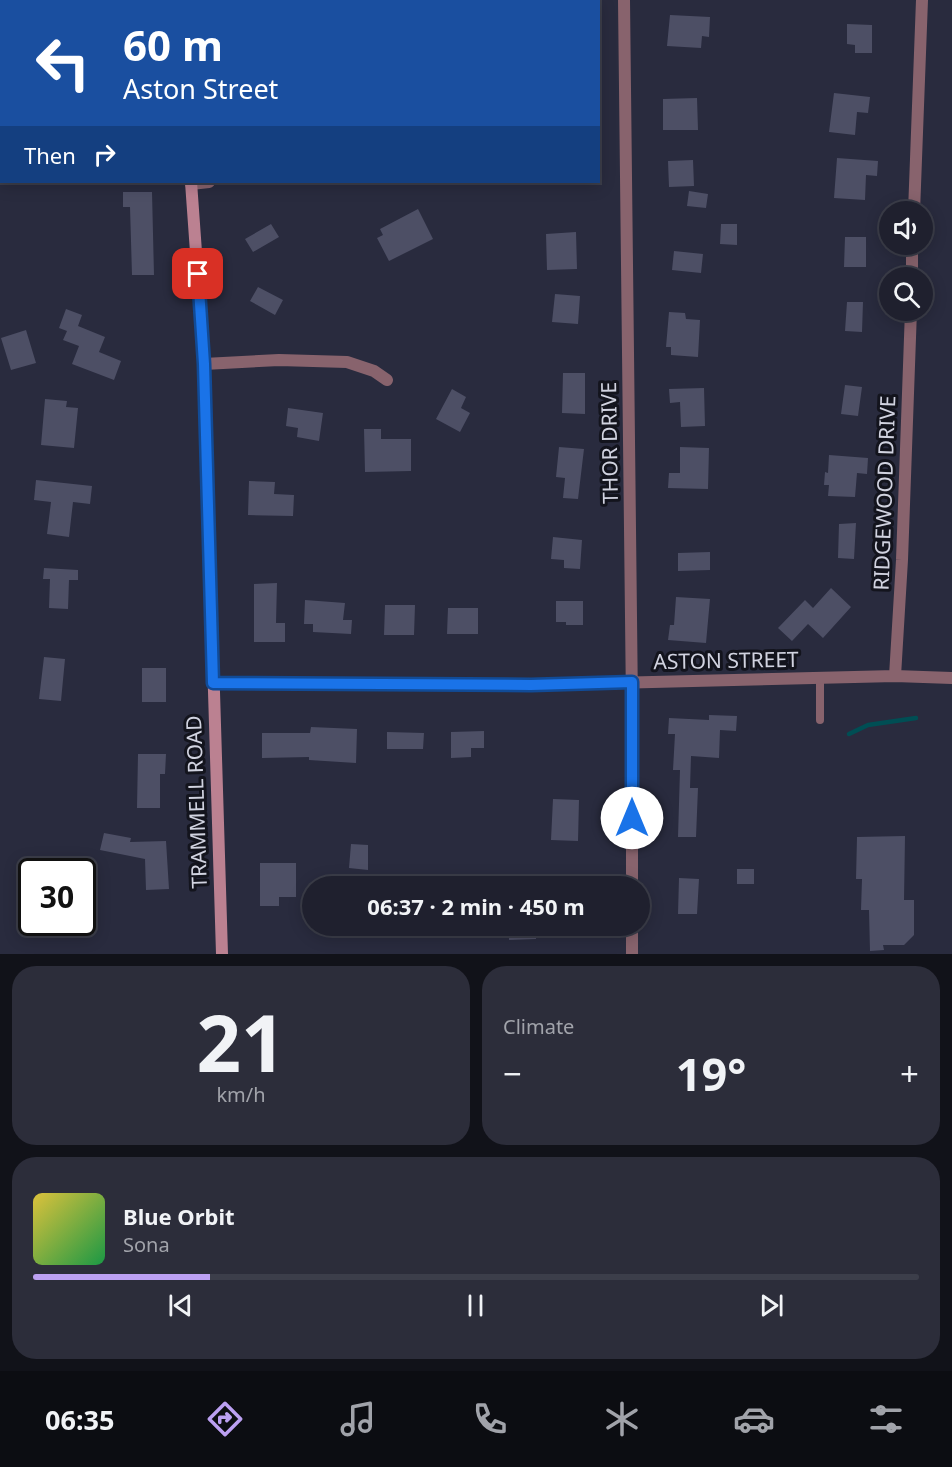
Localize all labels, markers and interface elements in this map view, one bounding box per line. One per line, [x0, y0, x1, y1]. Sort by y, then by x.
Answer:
text: 60 m [123, 16, 223, 73]
icon: left [24, 24, 102, 102]
text: Aston Street [123, 70, 278, 107]
icon: right [88, 138, 121, 171]
text: Then [24, 140, 76, 170]
map controls [879, 201, 933, 321]
button: sound [879, 201, 933, 255]
pin [172, 248, 223, 299]
icon: arrive [181, 257, 214, 290]
button: search [879, 267, 933, 321]
street label: THOR DRIVE [594, 382, 624, 504]
street label: RIDGEWOOD DRIVE [867, 395, 901, 591]
street label: ASTON STREET [653, 645, 799, 675]
street label: TRAMMELL ROAD [179, 715, 213, 889]
position arrow [600, 786, 664, 850]
speed limit sign: 30 [18, 858, 96, 936]
text: 06:37 · 2 min · 450 m [367, 891, 585, 921]
text: 21 [196, 989, 286, 1095]
text: Climate [503, 1013, 574, 1040]
text: 19° [676, 1043, 746, 1104]
text: − [503, 1051, 522, 1096]
text: + [900, 1051, 919, 1096]
text: km/h [216, 1081, 266, 1108]
text: Blue Orbit [123, 1201, 235, 1231]
text: Sona [123, 1231, 170, 1258]
icon: previous [164, 1289, 197, 1322]
icon: pause [459, 1289, 492, 1322]
icon: next [755, 1289, 788, 1322]
icon: directions [204, 1398, 246, 1440]
icon: music [337, 1398, 379, 1440]
icon: phone [469, 1398, 511, 1440]
icon: climate [601, 1398, 643, 1440]
icon: car [733, 1398, 775, 1440]
icon: filters [865, 1398, 907, 1440]
text: 06:35 [45, 1401, 114, 1438]

